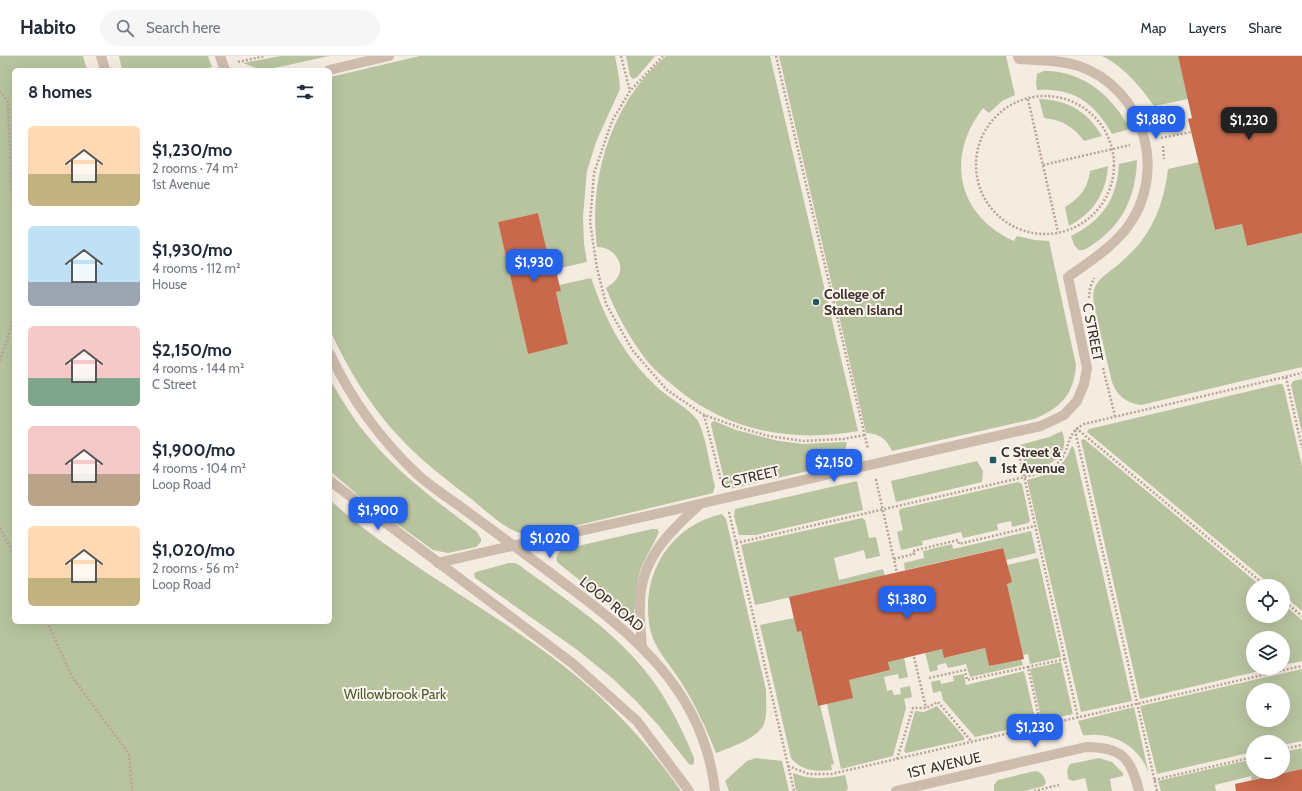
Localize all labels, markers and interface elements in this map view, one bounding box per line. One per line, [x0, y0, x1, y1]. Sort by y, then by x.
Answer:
search box [100, 10, 380, 46]
text: Habito [20, 16, 76, 39]
icon: search [114, 17, 136, 39]
text: Search here [146, 19, 220, 37]
text: Map [1141, 19, 1166, 37]
text: Layers [1188, 19, 1226, 37]
text: Share [1248, 19, 1282, 37]
icon: filters [294, 81, 316, 103]
text: 8 homes [28, 82, 92, 102]
pin: $1,880 [1123, 106, 1189, 140]
pin: $1,230 [1216, 107, 1282, 141]
text: $1,880 [1136, 111, 1176, 127]
text: $1,230 [1230, 112, 1268, 128]
text: $1,230/mo [152, 140, 232, 160]
icon: home [60, 142, 108, 190]
text: 2 rooms · 74 m² [152, 160, 238, 176]
text: 1st Avenue [152, 176, 210, 192]
text: $1,930/mo [152, 240, 232, 260]
icon: home [60, 242, 108, 290]
pin: $1,930 [501, 249, 567, 283]
text: $1,930 [515, 254, 553, 270]
text: 4 rooms · 112 m² [152, 260, 240, 276]
text: House [152, 276, 187, 292]
place label: College of Staten Island [824, 285, 903, 319]
marker: College of Staten Island [811, 297, 821, 307]
street label: C STREET [1079, 301, 1108, 363]
text: $2,150/mo [152, 340, 232, 360]
icon: home [60, 342, 108, 390]
text: 4 rooms · 144 m² [152, 360, 244, 376]
text: C Street [152, 376, 196, 392]
text: $1,900/mo [152, 440, 235, 460]
icon: home [60, 442, 108, 490]
place label: C Street & 1st Avenue [1001, 443, 1065, 477]
pin: $2,150 [801, 449, 867, 483]
text: $2,150 [815, 454, 853, 470]
marker: C Street & 1st Avenue [988, 455, 998, 465]
text: 4 rooms · 104 m² [152, 460, 246, 476]
street label: C STREET [719, 461, 781, 492]
text: Loop Road [152, 476, 211, 492]
pin: $1,900 [345, 497, 411, 531]
text: $1,900 [358, 502, 398, 518]
pin: $1,020 [517, 525, 583, 559]
text: $1,020 [530, 530, 570, 546]
text: $1,020/mo [152, 540, 235, 560]
icon: home [60, 542, 108, 590]
text: 2 rooms · 56 m² [152, 560, 239, 576]
street label: LOOP ROAD [576, 573, 648, 635]
text: Loop Road [152, 576, 211, 592]
map controls [1246, 579, 1290, 779]
button: locate [1246, 579, 1290, 623]
pin: $1,380 [874, 586, 940, 620]
text: $1,380 [887, 591, 927, 607]
button: layers [1246, 631, 1290, 675]
button: + [1246, 683, 1290, 727]
park label: Willowbrook Park [344, 685, 447, 703]
pin: $1,230 [1002, 714, 1068, 748]
text: $1,230 [1016, 719, 1054, 735]
button: − [1246, 735, 1290, 779]
street label: 1ST AVENUE [905, 748, 983, 782]

